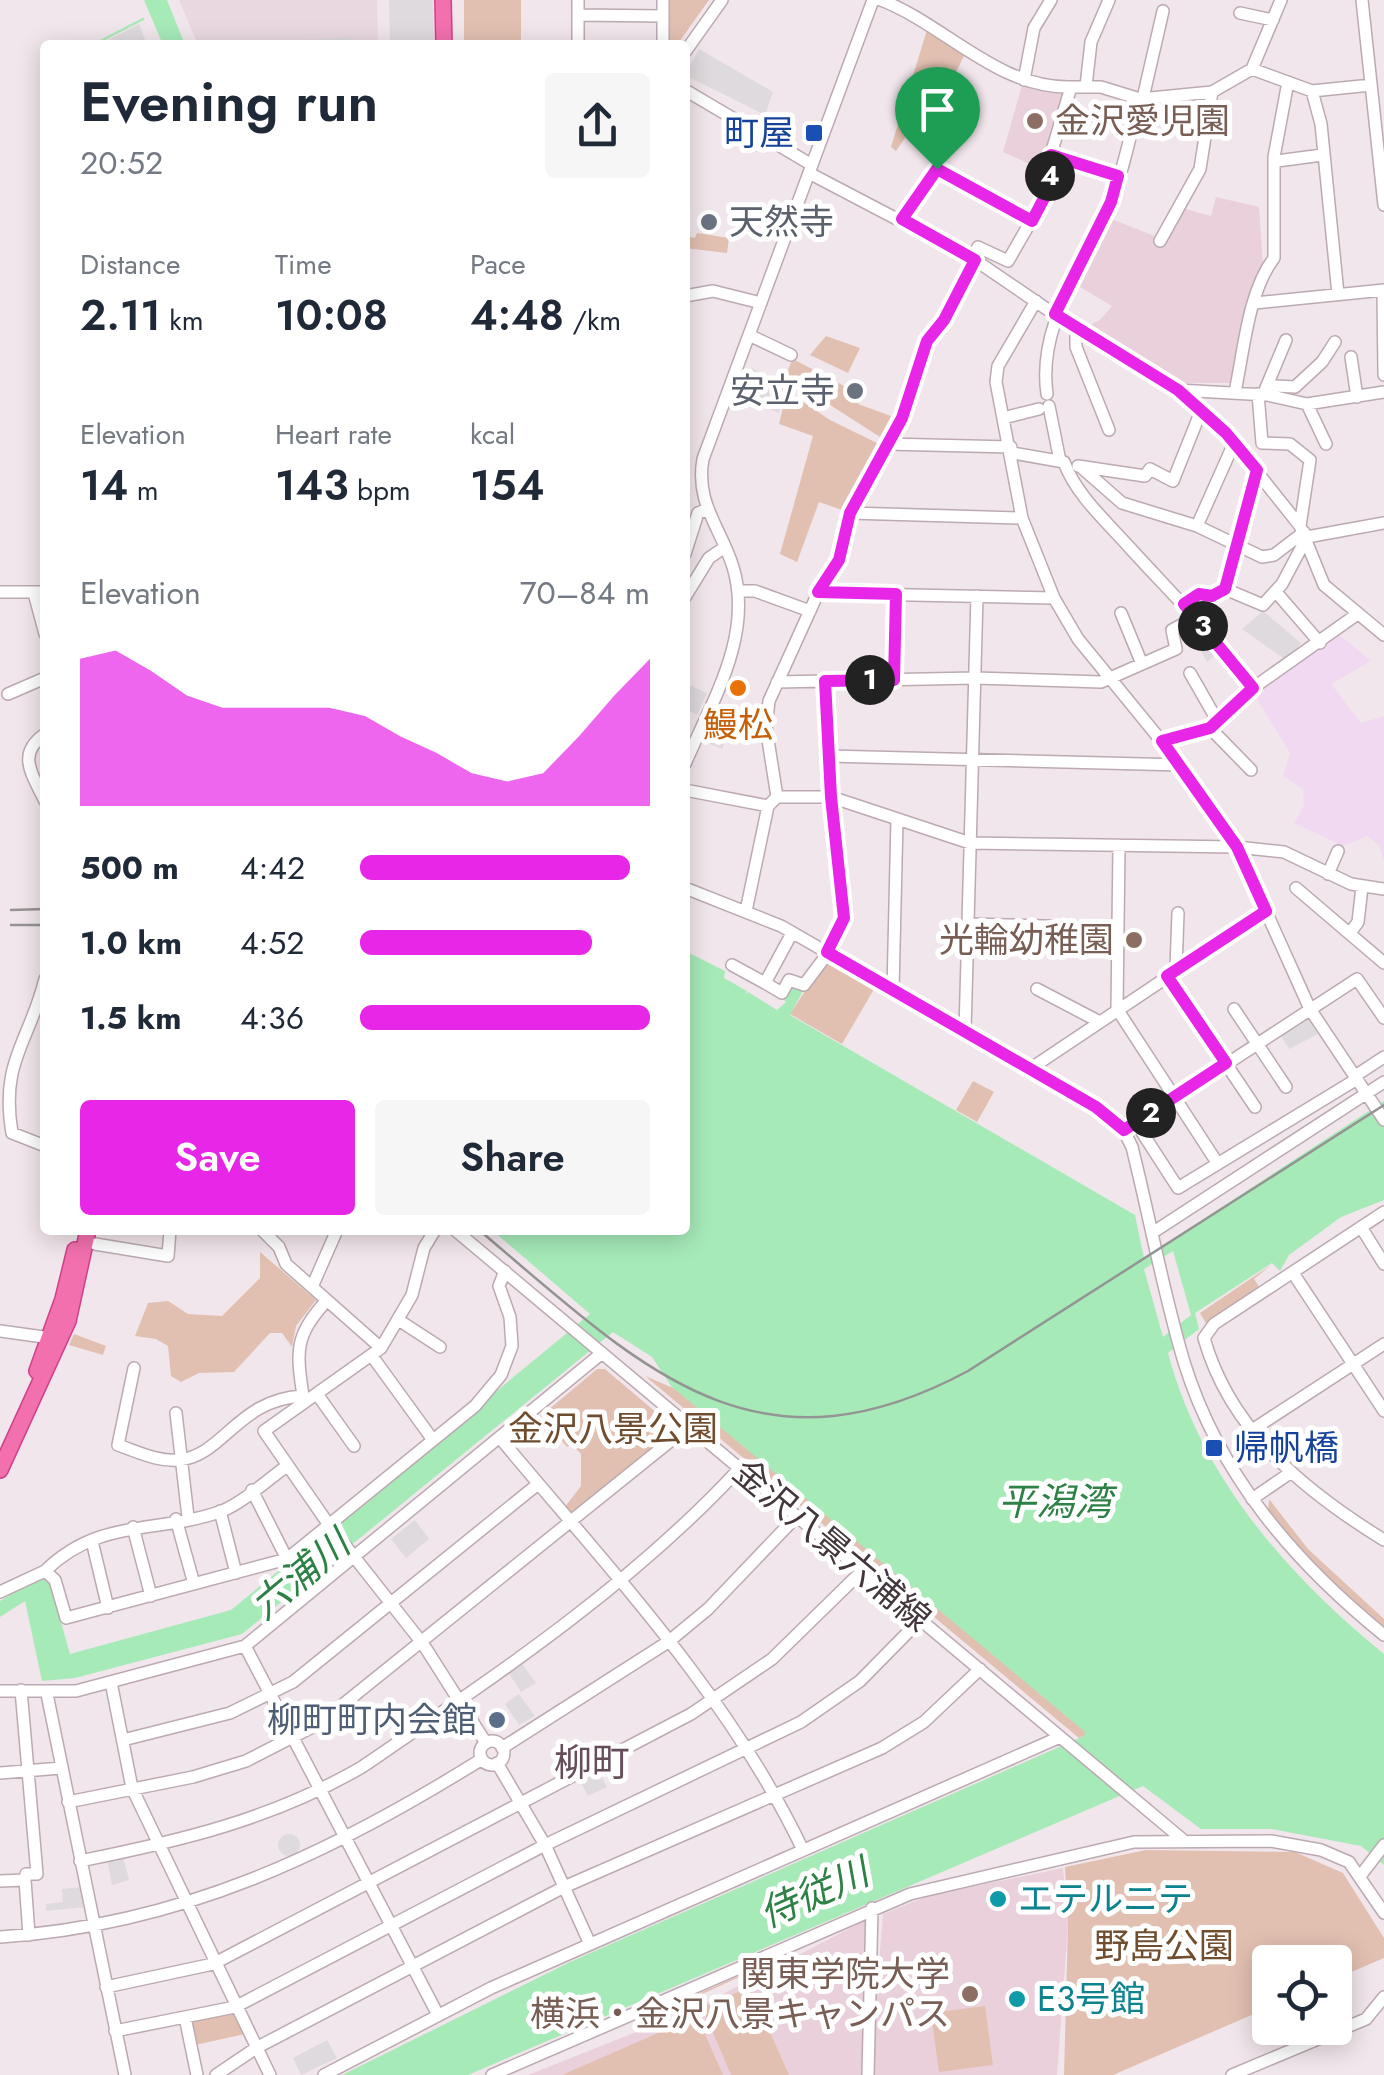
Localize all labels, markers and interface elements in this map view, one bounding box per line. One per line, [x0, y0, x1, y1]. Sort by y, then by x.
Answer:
text: Evening run [80, 62, 378, 142]
pin [895, 67, 980, 170]
button: share [545, 73, 650, 178]
icon: arrive [910, 82, 965, 137]
place label: 金沢愛児園 [1055, 96, 1230, 146]
place label: 町屋 [724, 108, 794, 158]
marker: 金沢愛児園 [1024, 110, 1046, 132]
marker: 町屋 [803, 122, 825, 144]
text: 20:52 [80, 140, 163, 186]
pin: 4 [1025, 151, 1075, 201]
text: 4 [1040, 155, 1060, 196]
place label: 天然寺 [729, 197, 834, 247]
marker: 天然寺 [698, 211, 720, 233]
text: Distance [80, 244, 180, 285]
text: Time [275, 244, 332, 285]
text: Pace [470, 244, 526, 285]
text: 2.11 [80, 285, 161, 346]
text: 10:08 [275, 285, 388, 346]
text: 4:48 [470, 285, 564, 346]
text: km [161, 300, 203, 341]
text: /km [564, 300, 621, 341]
place label: 安立寺 [730, 366, 835, 416]
marker: 安立寺 [844, 380, 866, 402]
text: Elevation [80, 414, 186, 455]
text: Heart rate [275, 414, 392, 455]
text: kcal [470, 414, 515, 455]
text: 14 [80, 455, 128, 516]
text: 143 [275, 455, 349, 516]
text: 154 [470, 455, 544, 516]
text: m [128, 470, 159, 511]
text: bpm [349, 470, 411, 511]
text: Elevation [80, 570, 201, 616]
text: 70–84 m [520, 570, 650, 616]
pin: 3 [1178, 601, 1228, 651]
text: 3 [1194, 605, 1212, 646]
pin: 1 [845, 655, 895, 705]
text: 1 [863, 659, 877, 700]
marker: 鰻松 [727, 677, 749, 699]
place label: 鰻松 [703, 700, 773, 750]
text: 500 m [80, 845, 179, 891]
text: 4:42 [240, 845, 305, 891]
place label: 光輪幼稚園 [939, 915, 1114, 965]
text: 1.0 km [80, 920, 182, 966]
text: 4:52 [240, 920, 305, 966]
marker: 光輪幼稚園 [1123, 929, 1145, 951]
text: 1.5 km [80, 995, 182, 1041]
text: 4:36 [240, 995, 304, 1041]
pin: 2 [1126, 1088, 1176, 1138]
text: 2 [1142, 1092, 1160, 1133]
button: Save [80, 1100, 355, 1215]
button: Share [375, 1100, 650, 1215]
park label: 金沢八景公園 [508, 1404, 718, 1454]
place label: 帰帆橋 [1234, 1423, 1339, 1473]
marker: 帰帆橋 [1203, 1437, 1225, 1459]
street label: 金沢八景六浦線 [722, 1447, 942, 1643]
water label: 平潟湾 [998, 1474, 1118, 1529]
water label: 六浦川 [238, 1514, 364, 1632]
place label: 柳町町内会館 [267, 1695, 477, 1745]
marker: 柳町町内会館 [486, 1709, 508, 1731]
district label: 柳町 [554, 1735, 630, 1790]
water label: 侍従川 [751, 1843, 881, 1941]
place label: エテルニテ [1018, 1874, 1193, 1924]
marker: エテルニテ [987, 1888, 1009, 1910]
park label: 野島公園 [1094, 1921, 1234, 1971]
map controls [1252, 1945, 1352, 2045]
button: locate [1252, 1945, 1352, 2045]
place label: 関東学院大学 横浜・金沢八景キャンパス [530, 1949, 950, 2039]
place label: E3号館 [1037, 1974, 1145, 2024]
marker: 関東学院大学 横浜・金沢八景キャンパス [959, 1983, 981, 2005]
marker: E3号館 [1006, 1988, 1028, 2010]

